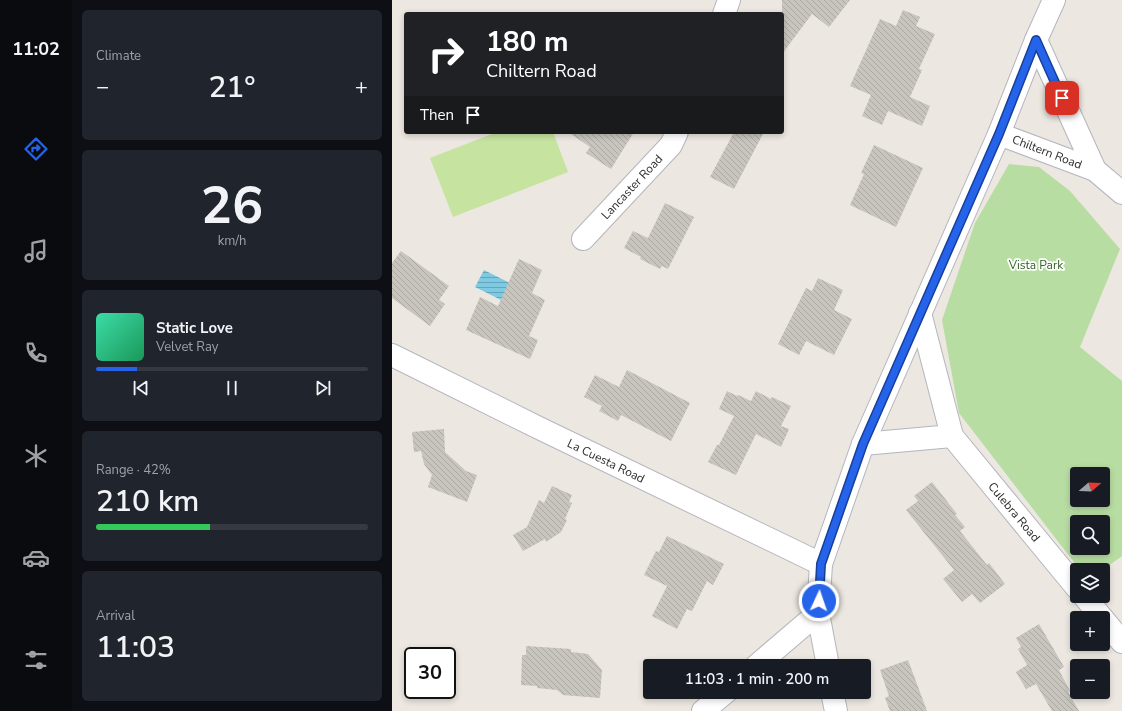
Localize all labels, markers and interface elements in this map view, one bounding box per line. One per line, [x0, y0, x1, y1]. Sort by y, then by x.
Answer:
text: 180 m [486, 23, 569, 61]
icon: right [420, 28, 472, 80]
text: 11:02 [12, 37, 60, 61]
text: Climate [96, 47, 141, 65]
text: Chiltern Road [486, 59, 597, 83]
text: 21° [208, 67, 256, 108]
text: − [96, 72, 109, 102]
text: + [355, 72, 368, 102]
pin [1045, 81, 1079, 115]
icon: arrive [1051, 87, 1073, 109]
icon: arrive [462, 104, 484, 126]
text: Then [420, 105, 454, 125]
street label: Chiltern Road [1010, 131, 1084, 173]
icon: directions [22, 135, 50, 163]
street label: Lancaster Road [598, 151, 666, 223]
text: 26 [201, 170, 263, 241]
text: km/h [218, 232, 246, 250]
icon: music [22, 237, 50, 265]
park label: Vista Park [1008, 257, 1064, 273]
text: Static Love [156, 318, 233, 338]
text: Velvet Ray [156, 338, 218, 356]
icon: phone [22, 339, 50, 367]
icon: previous [130, 377, 152, 399]
icon: pause [221, 377, 243, 399]
icon: next [312, 377, 334, 399]
street label: La Cuesta Road [565, 435, 647, 487]
icon: climate [22, 442, 50, 470]
text: Range · 42% [96, 461, 171, 479]
north arrow [1070, 467, 1110, 507]
map controls [1070, 467, 1110, 699]
street label: Culebra Road [984, 479, 1044, 545]
text: 210 km [96, 481, 199, 522]
button: search [1070, 515, 1110, 555]
icon: car [22, 544, 50, 572]
button: layers [1070, 563, 1110, 603]
position arrow [798, 580, 840, 622]
text: Arrival [96, 607, 135, 625]
button: + [1070, 611, 1110, 651]
text: 11:03 [96, 627, 175, 668]
icon: filters [22, 646, 50, 674]
speed limit sign: 30 [404, 647, 456, 699]
button: − [1070, 659, 1110, 699]
text: 11:03 · 1 min · 200 m [685, 669, 829, 689]

